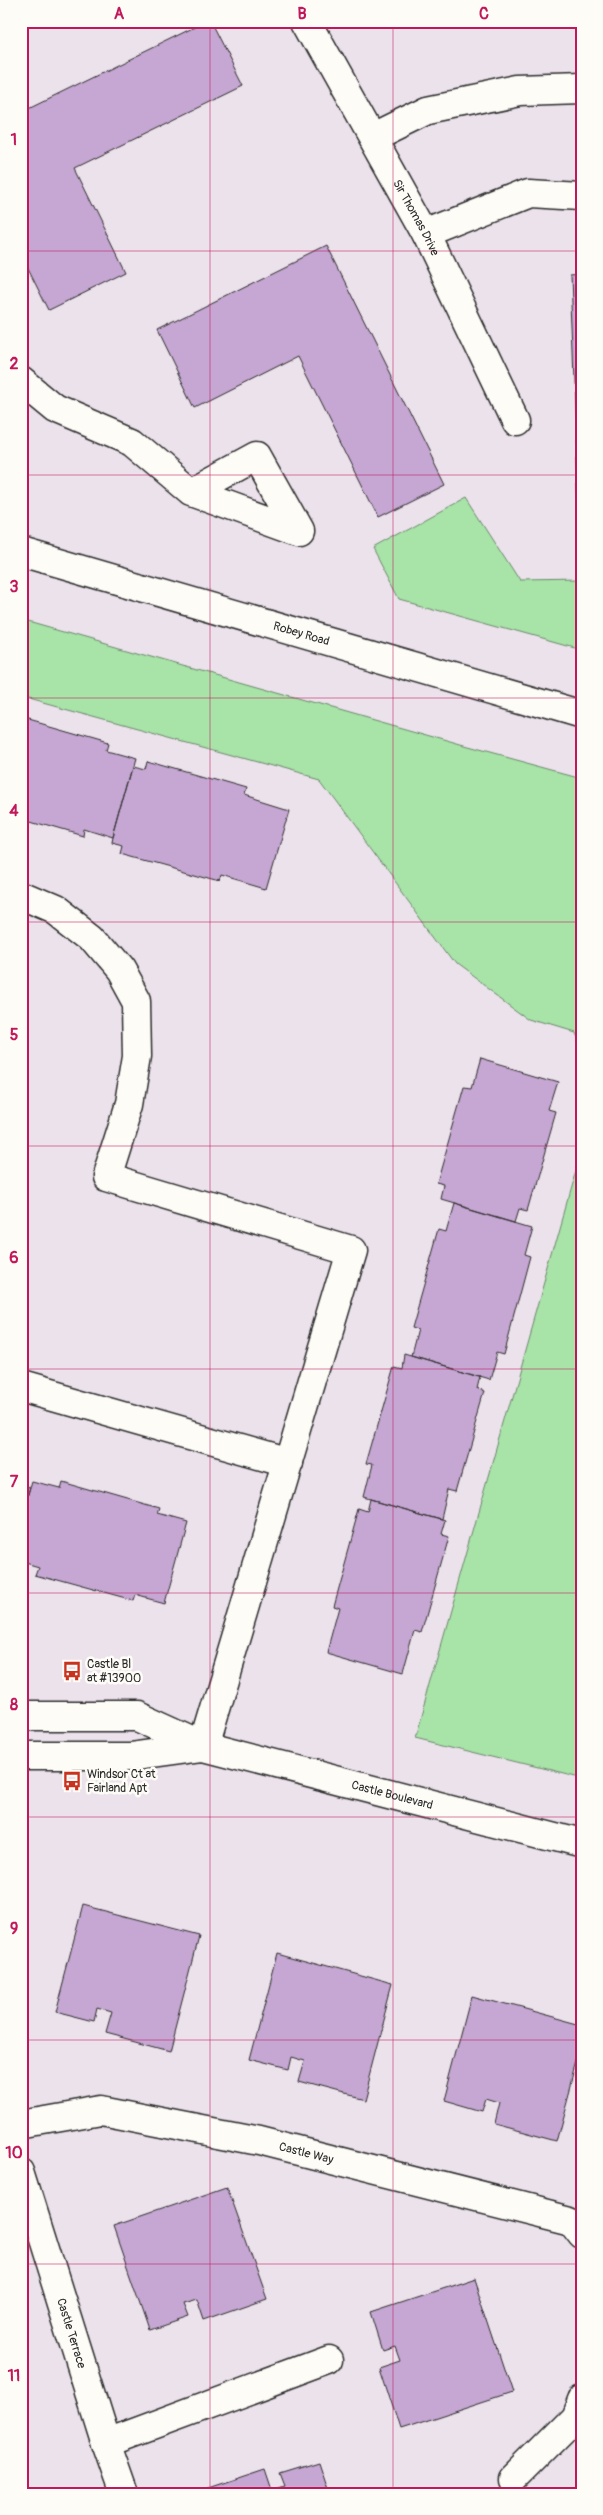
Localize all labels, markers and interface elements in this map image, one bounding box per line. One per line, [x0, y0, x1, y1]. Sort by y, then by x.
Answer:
text: A [114, 4, 125, 24]
text: B [297, 4, 307, 24]
text: C [479, 4, 489, 24]
text: 1 [11, 130, 17, 150]
street label: Sir Thomas Drive [390, 177, 443, 258]
text: 2 [10, 354, 19, 374]
text: 3 [10, 577, 19, 597]
street label: Robey Road [272, 618, 331, 649]
text: 4 [9, 801, 19, 821]
text: 5 [10, 1025, 19, 1045]
text: 6 [9, 1248, 19, 1268]
text: 7 [10, 1472, 19, 1492]
place label: Castle Bl at #13900 [87, 1657, 141, 1686]
bus stop icon: Castle Bl at #13900 [61, 1660, 83, 1682]
text: 8 [10, 1695, 18, 1715]
place label: Windsor Ct at Fairland Apt [87, 1767, 156, 1796]
bus stop icon: Windsor Ct at Fairland Apt [61, 1770, 83, 1792]
street label: Castle Boulevard [350, 1777, 435, 1813]
text: 9 [10, 1919, 18, 1939]
street label: Castle Way [277, 2139, 335, 2167]
text: 10 [5, 2143, 23, 2163]
street label: Castle Terrace [54, 2296, 90, 2370]
text: 11 [8, 2366, 20, 2386]

